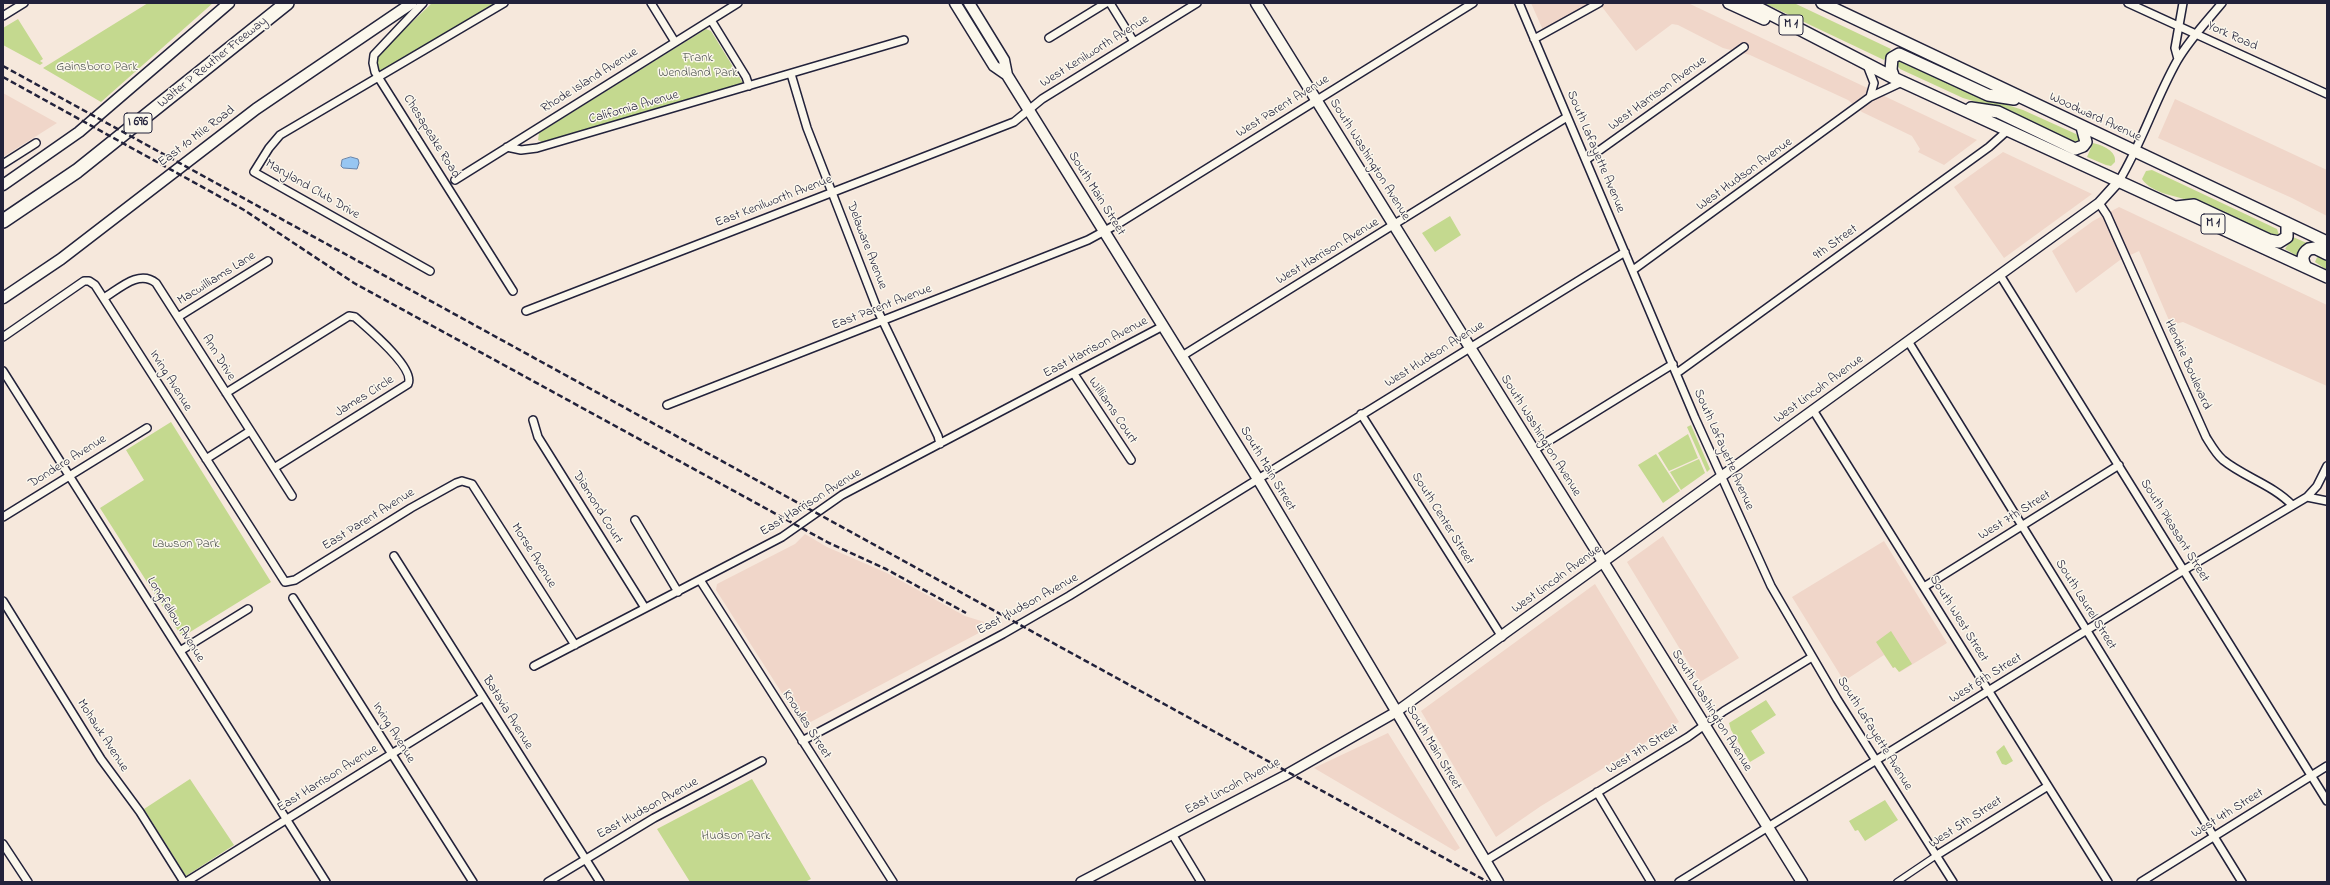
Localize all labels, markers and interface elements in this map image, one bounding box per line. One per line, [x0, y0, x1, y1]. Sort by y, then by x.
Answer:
street label: West Kenilworth Avenue [1038, 12, 1152, 92]
street label: Walter P Reuther Freeway [155, 14, 271, 112]
road number: M 1 [1779, 15, 1803, 35]
street label: York Road [2204, 19, 2260, 55]
street label: Rhode Island Avenue [539, 45, 641, 117]
park label: Frank Wendland Park [658, 51, 738, 82]
street label: West Harrison Avenue [1606, 53, 1710, 135]
park label: Gainsboro Park [56, 60, 138, 76]
street label: West Parent Avenue [1234, 72, 1332, 142]
street label: California Avenue [587, 88, 681, 128]
street label: South Lafayette Avenue [1562, 89, 1628, 215]
street label: Woodward Avenue [2046, 90, 2144, 146]
street label: Chesapeake Road [399, 92, 463, 182]
street label: South Washington Avenue [1325, 96, 1413, 224]
street label: East 10 Mile Road [156, 103, 238, 171]
road number: I 696 [124, 113, 152, 133]
street label: West Hudson Avenue [1694, 135, 1796, 215]
street label: South Main Street [1064, 149, 1128, 239]
street label: Maryland Club Drive [262, 157, 362, 223]
street label: East Kenilworth Avenue [713, 172, 835, 232]
street label: Delaware Avenue [842, 200, 890, 292]
road number: M 1 [2201, 214, 2225, 234]
street label: West Harrison Avenue [1274, 215, 1382, 289]
street label: 9th Street [1811, 222, 1861, 264]
street label: Macwilliams Lane [175, 249, 259, 309]
street label: East Parent Avenue [830, 282, 934, 334]
street label: East Harrison Avenue [1041, 314, 1151, 382]
street label: West Hudson Avenue [1382, 318, 1488, 392]
street label: Hendrie Boulevard [2160, 318, 2214, 412]
street label: Ann Drive [198, 332, 238, 384]
street label: Irving Avenue [145, 348, 195, 414]
street label: West Lincoln Avenue [1771, 352, 1867, 428]
street label: South Washington Avenue [1496, 372, 1584, 500]
street label: James Circle [333, 373, 397, 421]
street label: Williams Court [1084, 375, 1140, 447]
street label: South Lafayette Avenue [1689, 387, 1757, 513]
street label: South Main Street [1236, 424, 1298, 514]
street label: Dondero Avenue [26, 432, 110, 492]
street label: East Harrison Avenue [758, 466, 864, 540]
street label: Diamond Court [569, 469, 625, 547]
street label: South Center Street [1407, 470, 1477, 568]
street label: South Pleasant Street [2136, 477, 2212, 585]
street label: East Parent Avenue [320, 485, 418, 555]
street label: West 7th Street [1976, 488, 2054, 544]
street label: Morse Avenue [507, 521, 559, 591]
park label: Lawson Park [153, 537, 219, 553]
street label: West Lincoln Avenue [1509, 542, 1605, 618]
street label: South Laurel Street [2051, 557, 2119, 653]
street label: East Hudson Avenue [975, 571, 1081, 639]
street label: South West Street [1925, 573, 1991, 665]
street label: Longfellow Avenue [143, 575, 207, 665]
street label: South Washington Avenue [1667, 647, 1755, 775]
street label: West 6th Street [1947, 651, 2025, 707]
street label: Batavia Avenue [478, 673, 536, 753]
street label: South Lafayette Avenue [1833, 674, 1915, 794]
street label: Knowles Street [778, 688, 834, 762]
street label: Mohawk Avenue [73, 697, 131, 775]
street label: Irving Avenue [368, 700, 418, 766]
street label: South Main Street [1402, 703, 1464, 793]
street label: West 7th Street [1604, 722, 1682, 778]
street label: East Harrison Avenue [275, 742, 381, 816]
street label: East Lincoln Avenue [1183, 755, 1283, 819]
street label: East Hudson Avenue [595, 775, 701, 843]
street label: West 4th Street [2189, 786, 2267, 842]
street label: West 5th Street [1926, 794, 2006, 852]
park label: Hudson Park [702, 829, 770, 845]

